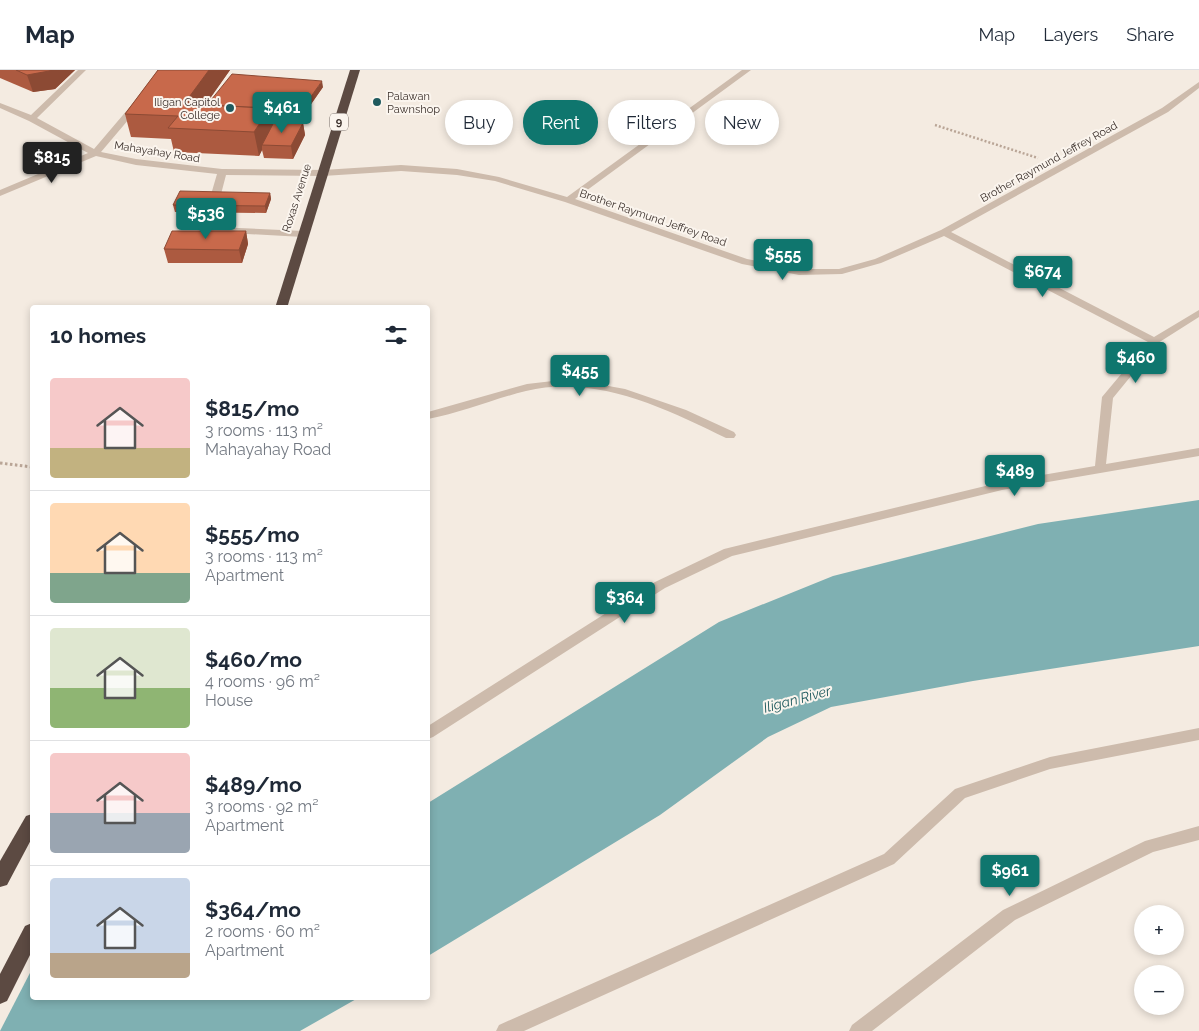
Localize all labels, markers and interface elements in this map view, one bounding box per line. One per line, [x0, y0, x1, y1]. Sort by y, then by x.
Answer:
text: Map [25, 20, 75, 49]
text: Map [979, 24, 1015, 45]
text: Layers [1043, 24, 1098, 45]
text: Share [1126, 24, 1174, 45]
place label: Palawan Pawnshop [387, 90, 440, 116]
pin: $461 [252, 92, 312, 134]
place label: Iligan Capitol College [154, 96, 221, 122]
marker: Palawan Pawnshop [371, 96, 383, 108]
text: $461 [264, 98, 300, 117]
chip: Buy [445, 100, 513, 145]
chip: Rent [523, 100, 598, 145]
chip: Filters [608, 100, 695, 145]
chip: New [705, 100, 779, 145]
marker: Iligan Capitol College [224, 102, 236, 114]
road number: 9 [330, 114, 348, 131]
street label: Brother Raymund Jeffrey Road [978, 119, 1120, 205]
street label: Mahayahay Road [113, 139, 201, 165]
pin: $815 [22, 142, 82, 184]
text: $815 [34, 148, 70, 167]
street label: Roxas Avenue [280, 162, 314, 234]
street label: Brother Raymund Jeffrey Road [578, 187, 728, 249]
pin: $536 [176, 198, 236, 240]
text: $536 [187, 204, 225, 223]
pin: $555 [753, 238, 813, 281]
text: $555 [765, 245, 801, 264]
pin: $674 [1013, 256, 1073, 298]
text: $674 [1024, 262, 1062, 281]
icon: filters [382, 321, 410, 349]
text: 10 homes [50, 323, 146, 348]
pin: $460 [1106, 342, 1166, 384]
text: $460 [1117, 348, 1155, 367]
pin: $455 [550, 354, 610, 397]
text: $455 [561, 361, 599, 380]
text: $815/mo [205, 396, 299, 421]
icon: home [90, 398, 150, 458]
text: 3 rooms · 113 m² [205, 421, 323, 440]
text: Mahayahay Road [205, 440, 331, 459]
pin: $489 [985, 454, 1045, 497]
text: $489 [996, 461, 1034, 480]
text: $555/mo [205, 522, 299, 547]
icon: home [90, 523, 150, 583]
text: 3 rooms · 113 m² [205, 547, 323, 566]
text: Apartment [205, 566, 284, 585]
pin: $364 [595, 582, 655, 624]
text: $364 [606, 588, 644, 607]
text: $460/mo [205, 647, 302, 672]
icon: home [90, 648, 150, 708]
text: 4 rooms · 96 m² [205, 672, 320, 691]
water label: Iligan River [762, 682, 833, 716]
text: House [205, 691, 253, 710]
text: $489/mo [205, 772, 302, 797]
icon: home [90, 773, 150, 833]
text: 3 rooms · 92 m² [205, 797, 318, 816]
text: Apartment [205, 816, 284, 835]
pin: $961 [980, 854, 1040, 897]
text: $961 [991, 861, 1029, 880]
text: $364/mo [205, 897, 301, 922]
icon: home [90, 898, 150, 958]
map controls [1134, 905, 1184, 1015]
button: + [1134, 905, 1184, 955]
text: 2 rooms · 60 m² [205, 922, 320, 941]
text: Apartment [205, 941, 284, 960]
button: − [1134, 965, 1184, 1015]

